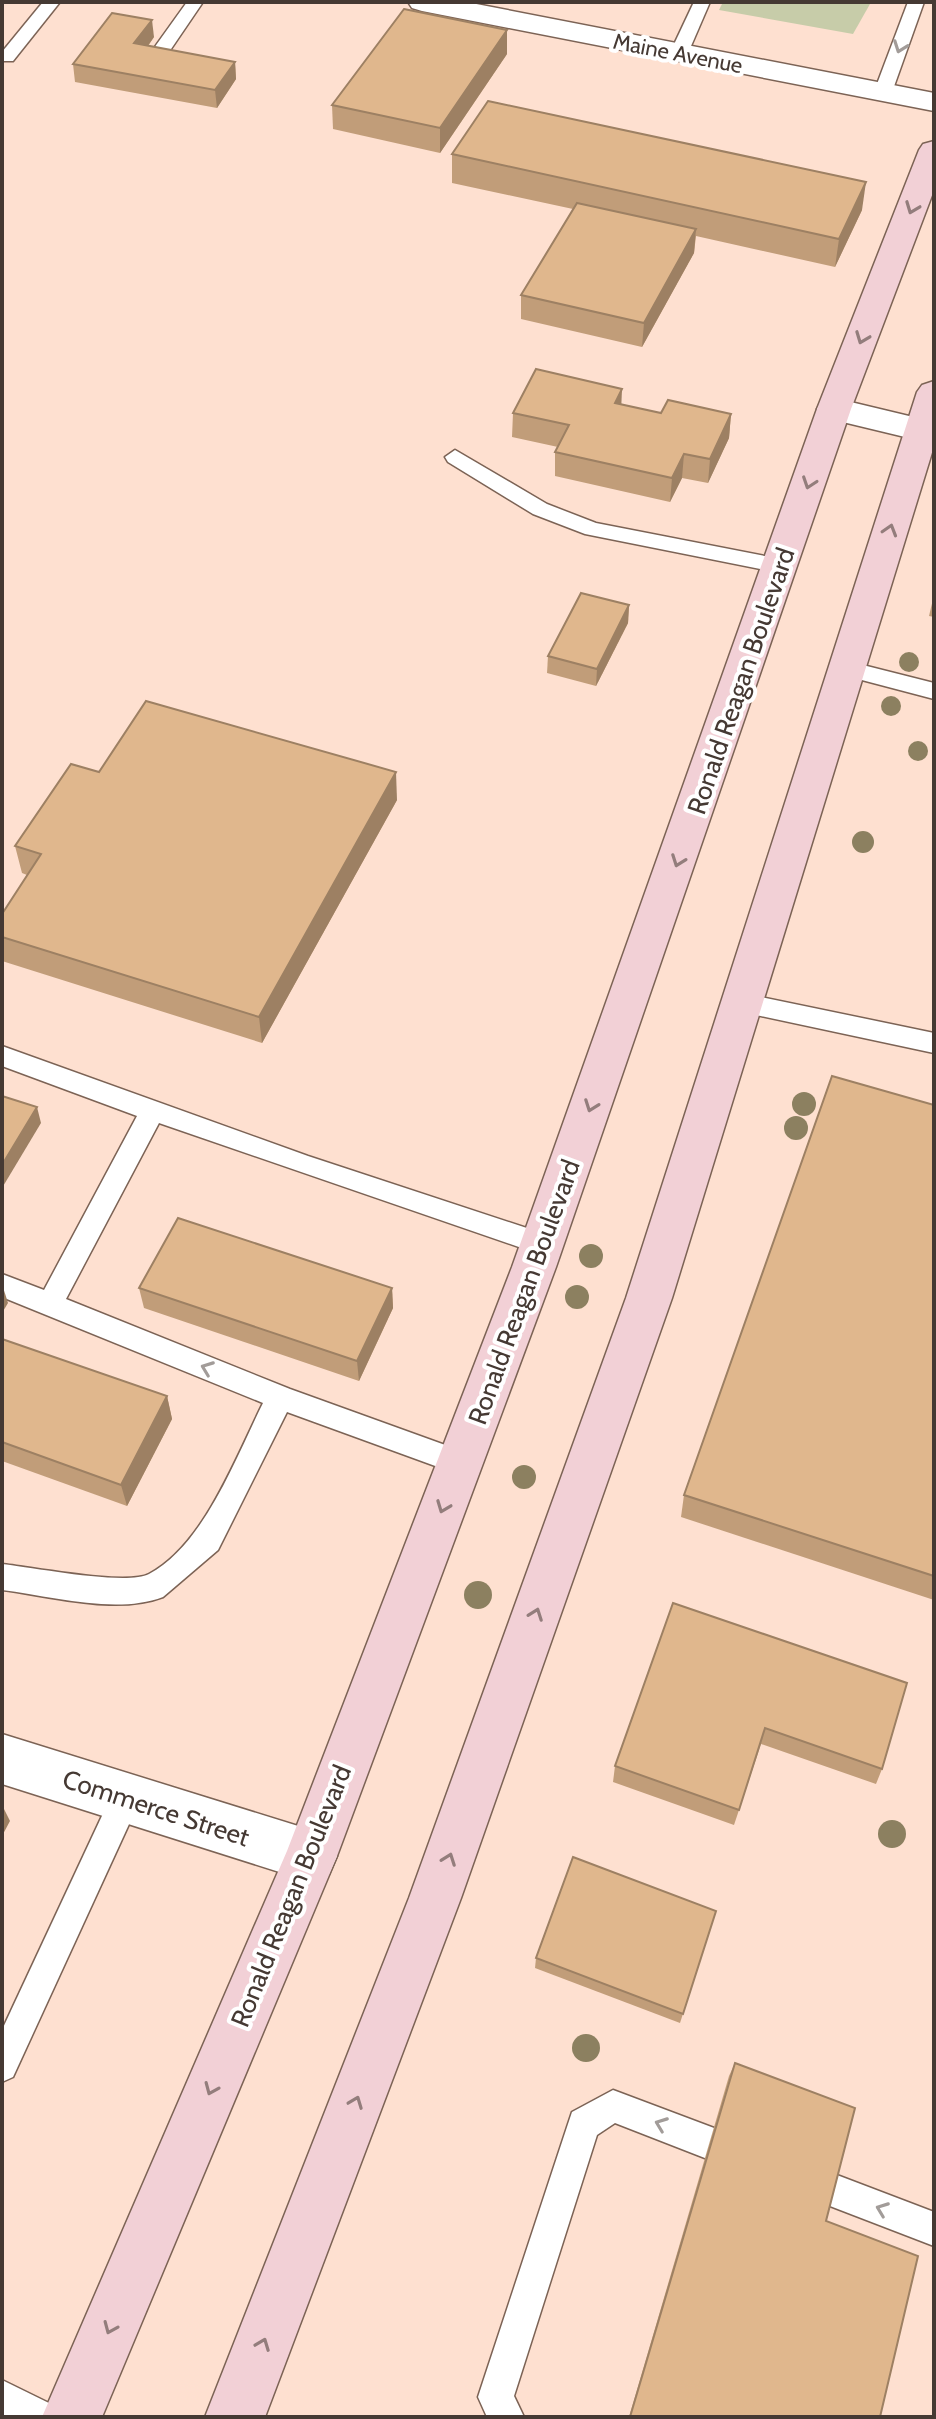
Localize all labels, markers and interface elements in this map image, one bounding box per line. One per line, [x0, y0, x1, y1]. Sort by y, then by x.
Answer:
street label: Maine Avenue [611, 28, 745, 79]
one-way arrow [893, 39, 909, 53]
one-way arrow [905, 201, 922, 215]
one-way arrow [855, 330, 872, 344]
one-way arrow [802, 475, 818, 489]
one-way arrow [881, 524, 897, 537]
street label: Ronald Reagan Boulevard [680, 544, 802, 818]
one-way arrow [672, 853, 688, 867]
one-way arrow [585, 1098, 601, 1112]
street label: Ronald Reagan Boulevard [461, 1155, 587, 1429]
one-way arrow [201, 1361, 215, 1378]
one-way arrow [436, 1500, 453, 1514]
one-way arrow [527, 1608, 543, 1622]
street label: Ronald Reagan Boulevard [224, 1760, 358, 2032]
street label: Commerce Street [59, 1763, 254, 1853]
one-way arrow [439, 1853, 456, 1867]
one-way arrow [205, 2081, 221, 2095]
one-way arrow [346, 2096, 363, 2110]
one-way arrow [655, 2117, 669, 2134]
one-way arrow [876, 2202, 890, 2219]
one-way arrow [103, 2320, 119, 2334]
one-way arrow [253, 2338, 270, 2352]

